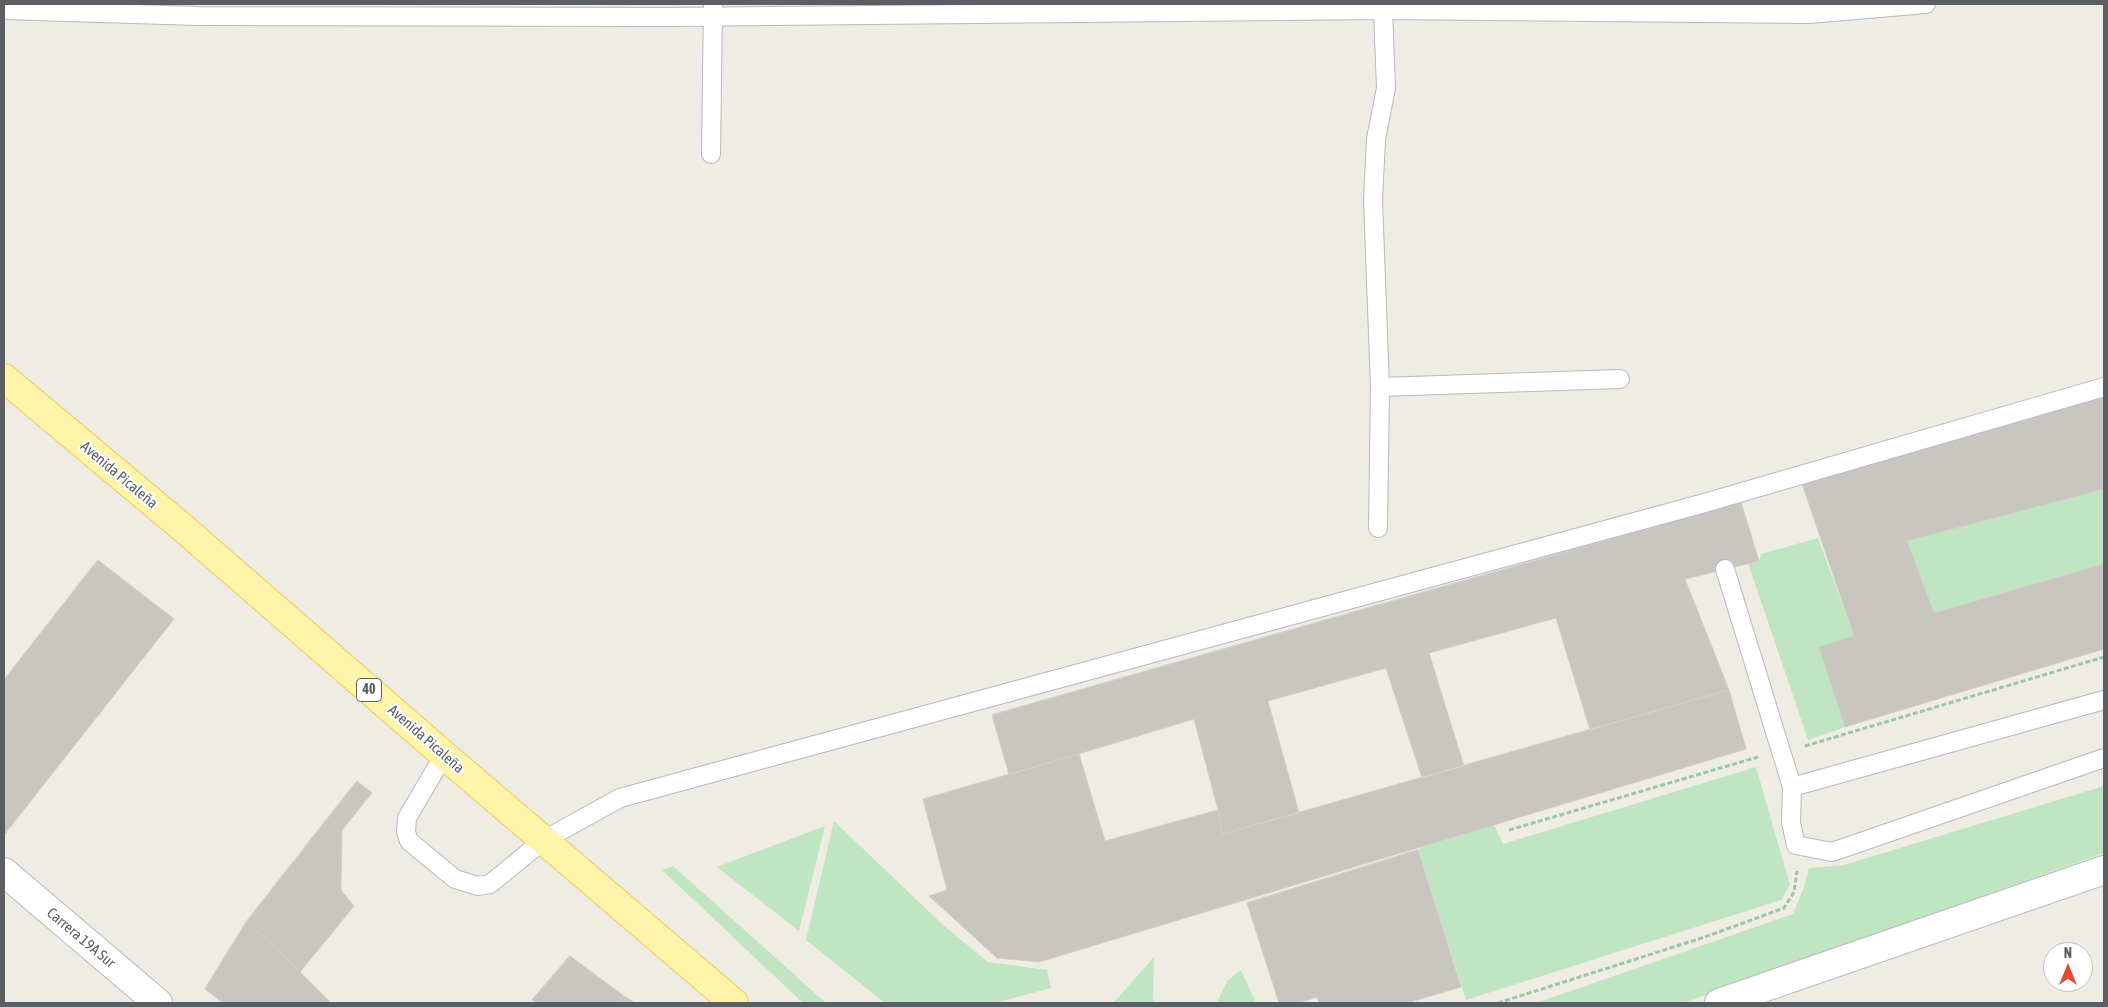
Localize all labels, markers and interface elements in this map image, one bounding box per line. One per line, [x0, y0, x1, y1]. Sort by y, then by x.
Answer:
street label: Avenida Picaleña [77, 438, 161, 512]
road number: 40 [356, 678, 382, 702]
street label: Avenida Picaleña [384, 701, 468, 777]
street label: Carrera 19A Sur [43, 904, 119, 972]
north arrow [2043, 942, 2093, 992]
text: N [2064, 945, 2072, 961]

